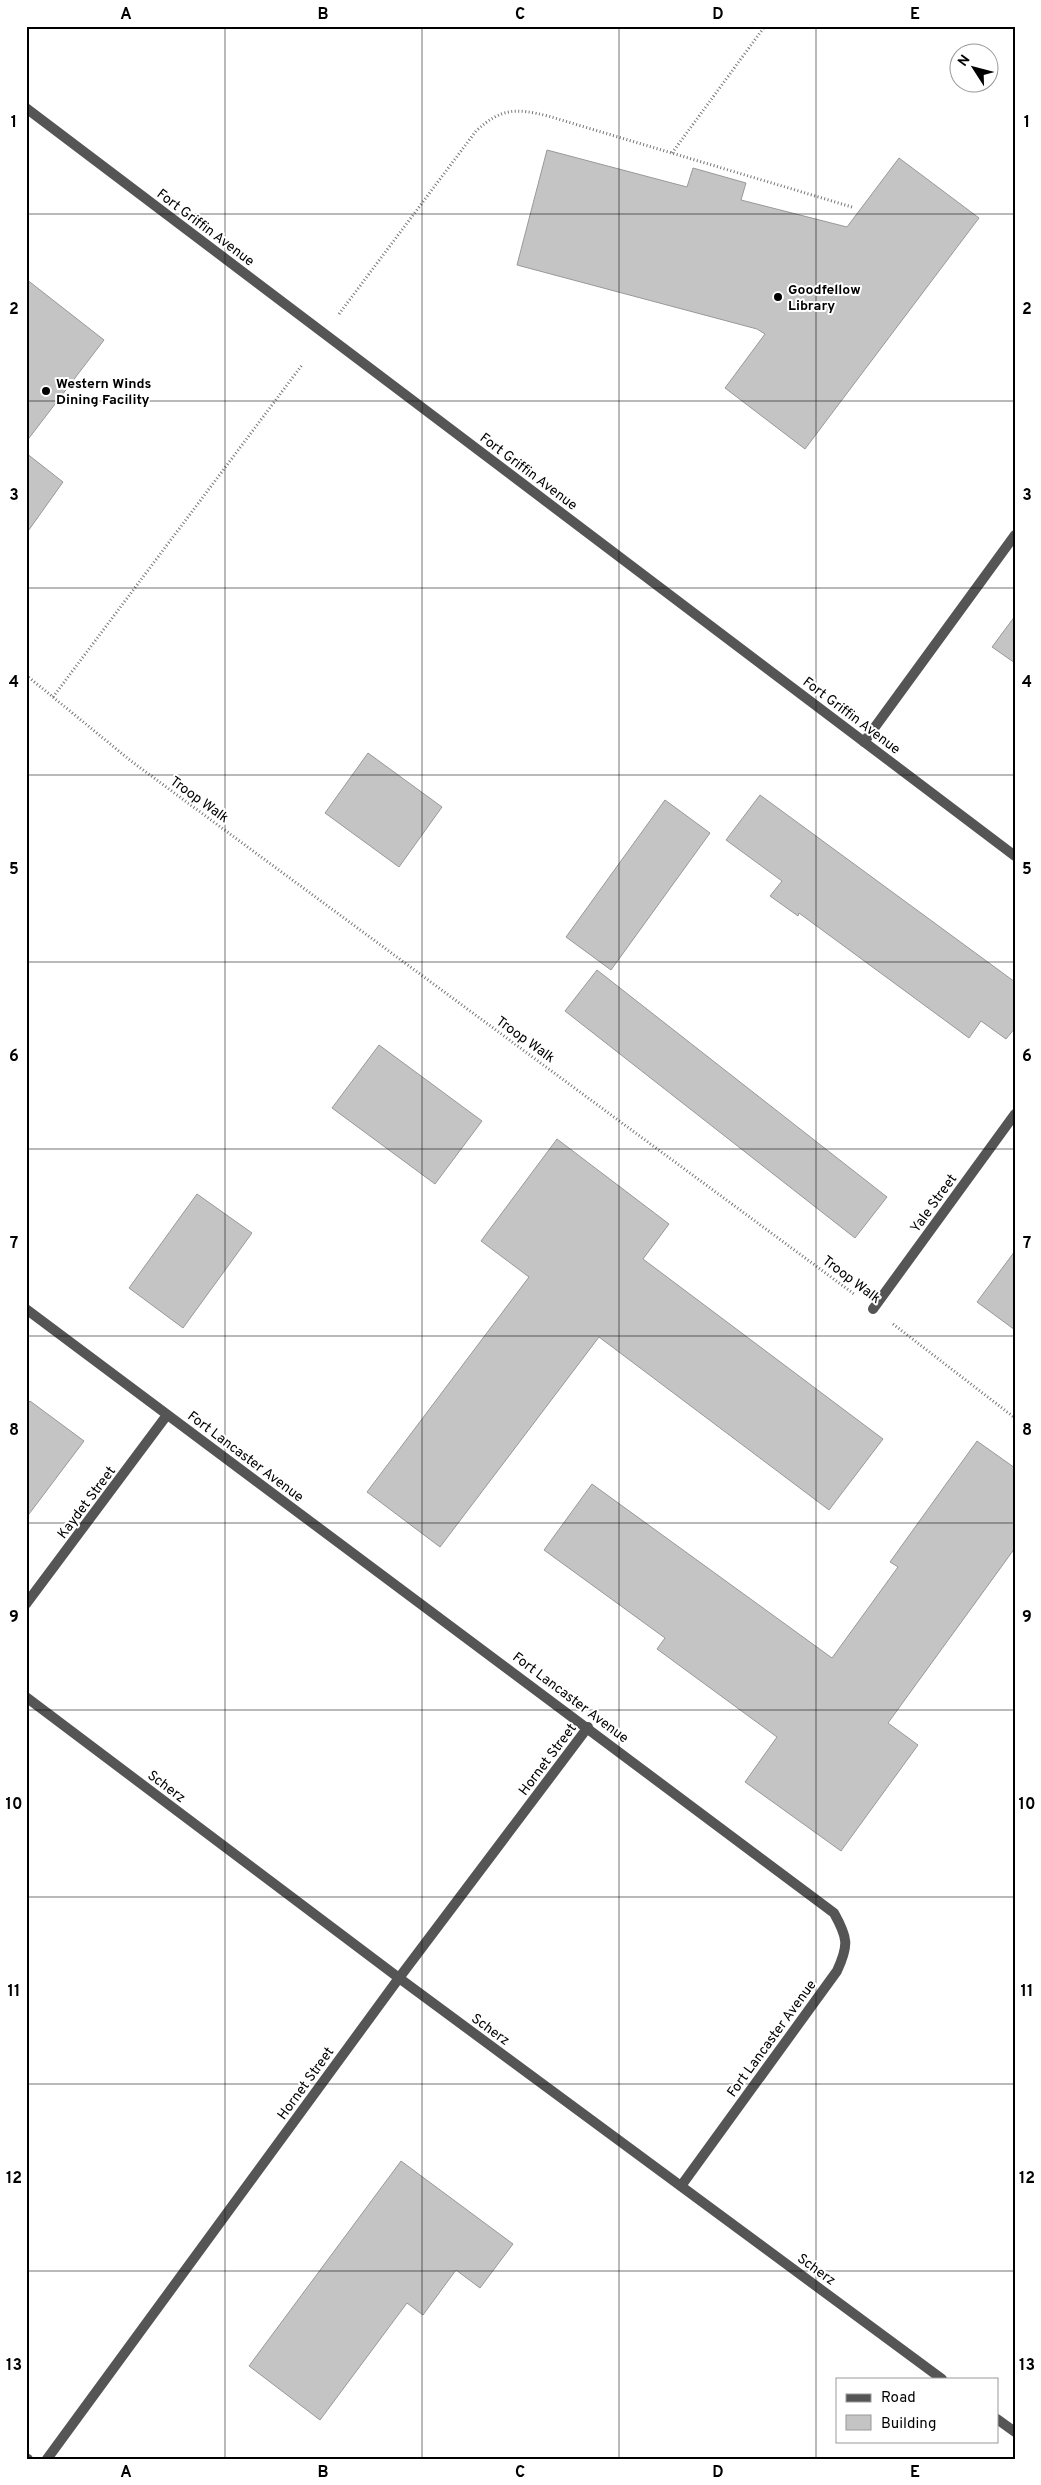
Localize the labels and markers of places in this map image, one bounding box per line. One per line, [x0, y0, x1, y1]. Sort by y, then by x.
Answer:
place label: Goodfellow Library [788, 282, 861, 315]
marker: Goodfellow Library [772, 291, 784, 303]
place label: Western Winds Dining Facility [56, 376, 152, 409]
marker: Western Winds Dining Facility [40, 385, 52, 397]

